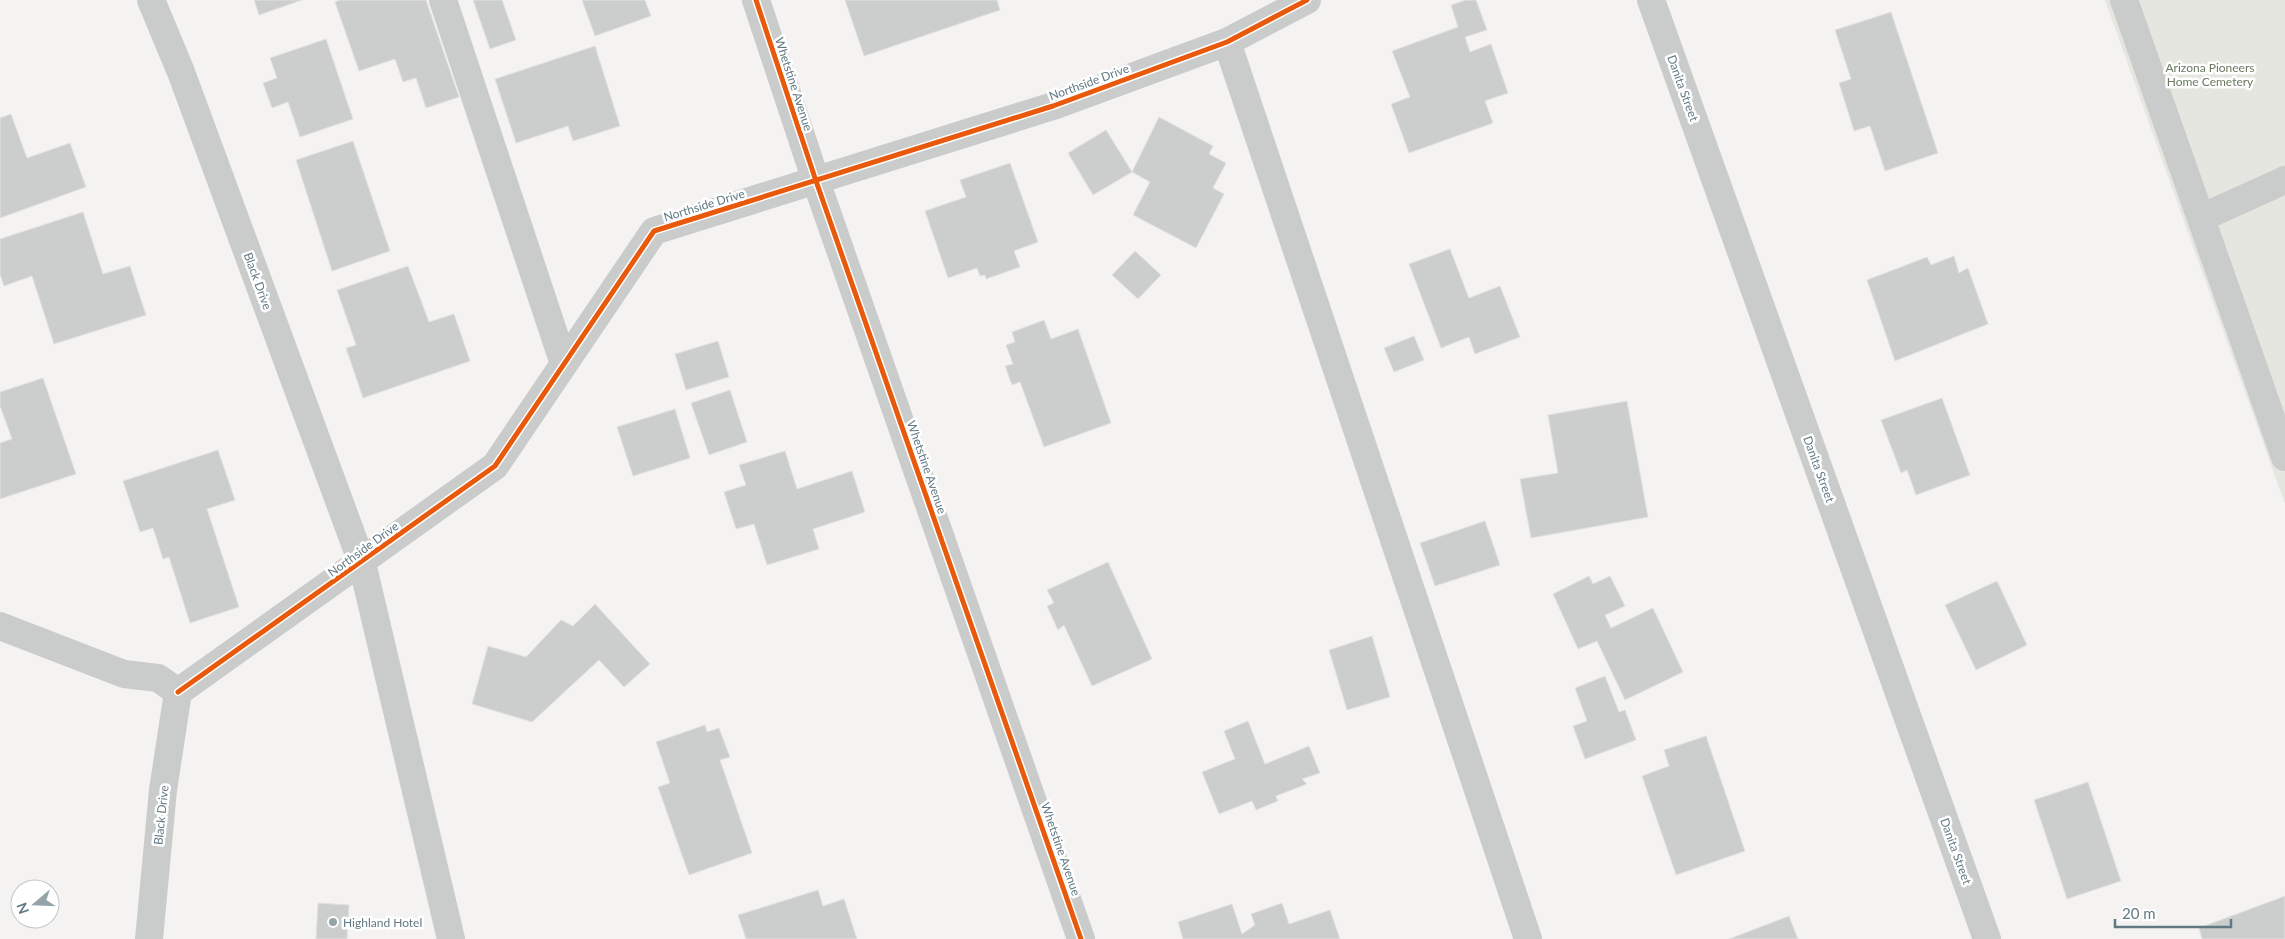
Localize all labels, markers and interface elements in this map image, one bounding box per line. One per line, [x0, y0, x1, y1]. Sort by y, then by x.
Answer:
street label: Whetstine Avenue [772, 35, 816, 133]
street label: Danita Street [1664, 53, 1702, 124]
park label: Arizona Pioneers Home Cemetery [2166, 60, 2254, 89]
street label: Northside Drive [1047, 61, 1131, 103]
street label: Northside Drive [662, 186, 746, 224]
street label: Black Drive [241, 250, 275, 312]
street label: Whetstine Avenue [904, 418, 950, 516]
street label: Danita Street [1800, 434, 1838, 505]
street label: Northside Drive [325, 518, 401, 580]
street label: Black Drive [150, 784, 172, 846]
street label: Whetstine Avenue [1038, 800, 1084, 898]
street label: Danita Street [1937, 816, 1975, 887]
north arrow [10, 879, 60, 929]
scale bar [2115, 896, 2231, 928]
text: N [12, 901, 32, 916]
text: 20 m [2122, 904, 2156, 922]
place label: Highland Hotel [343, 915, 422, 930]
marker: Highland Hotel [327, 916, 339, 928]

